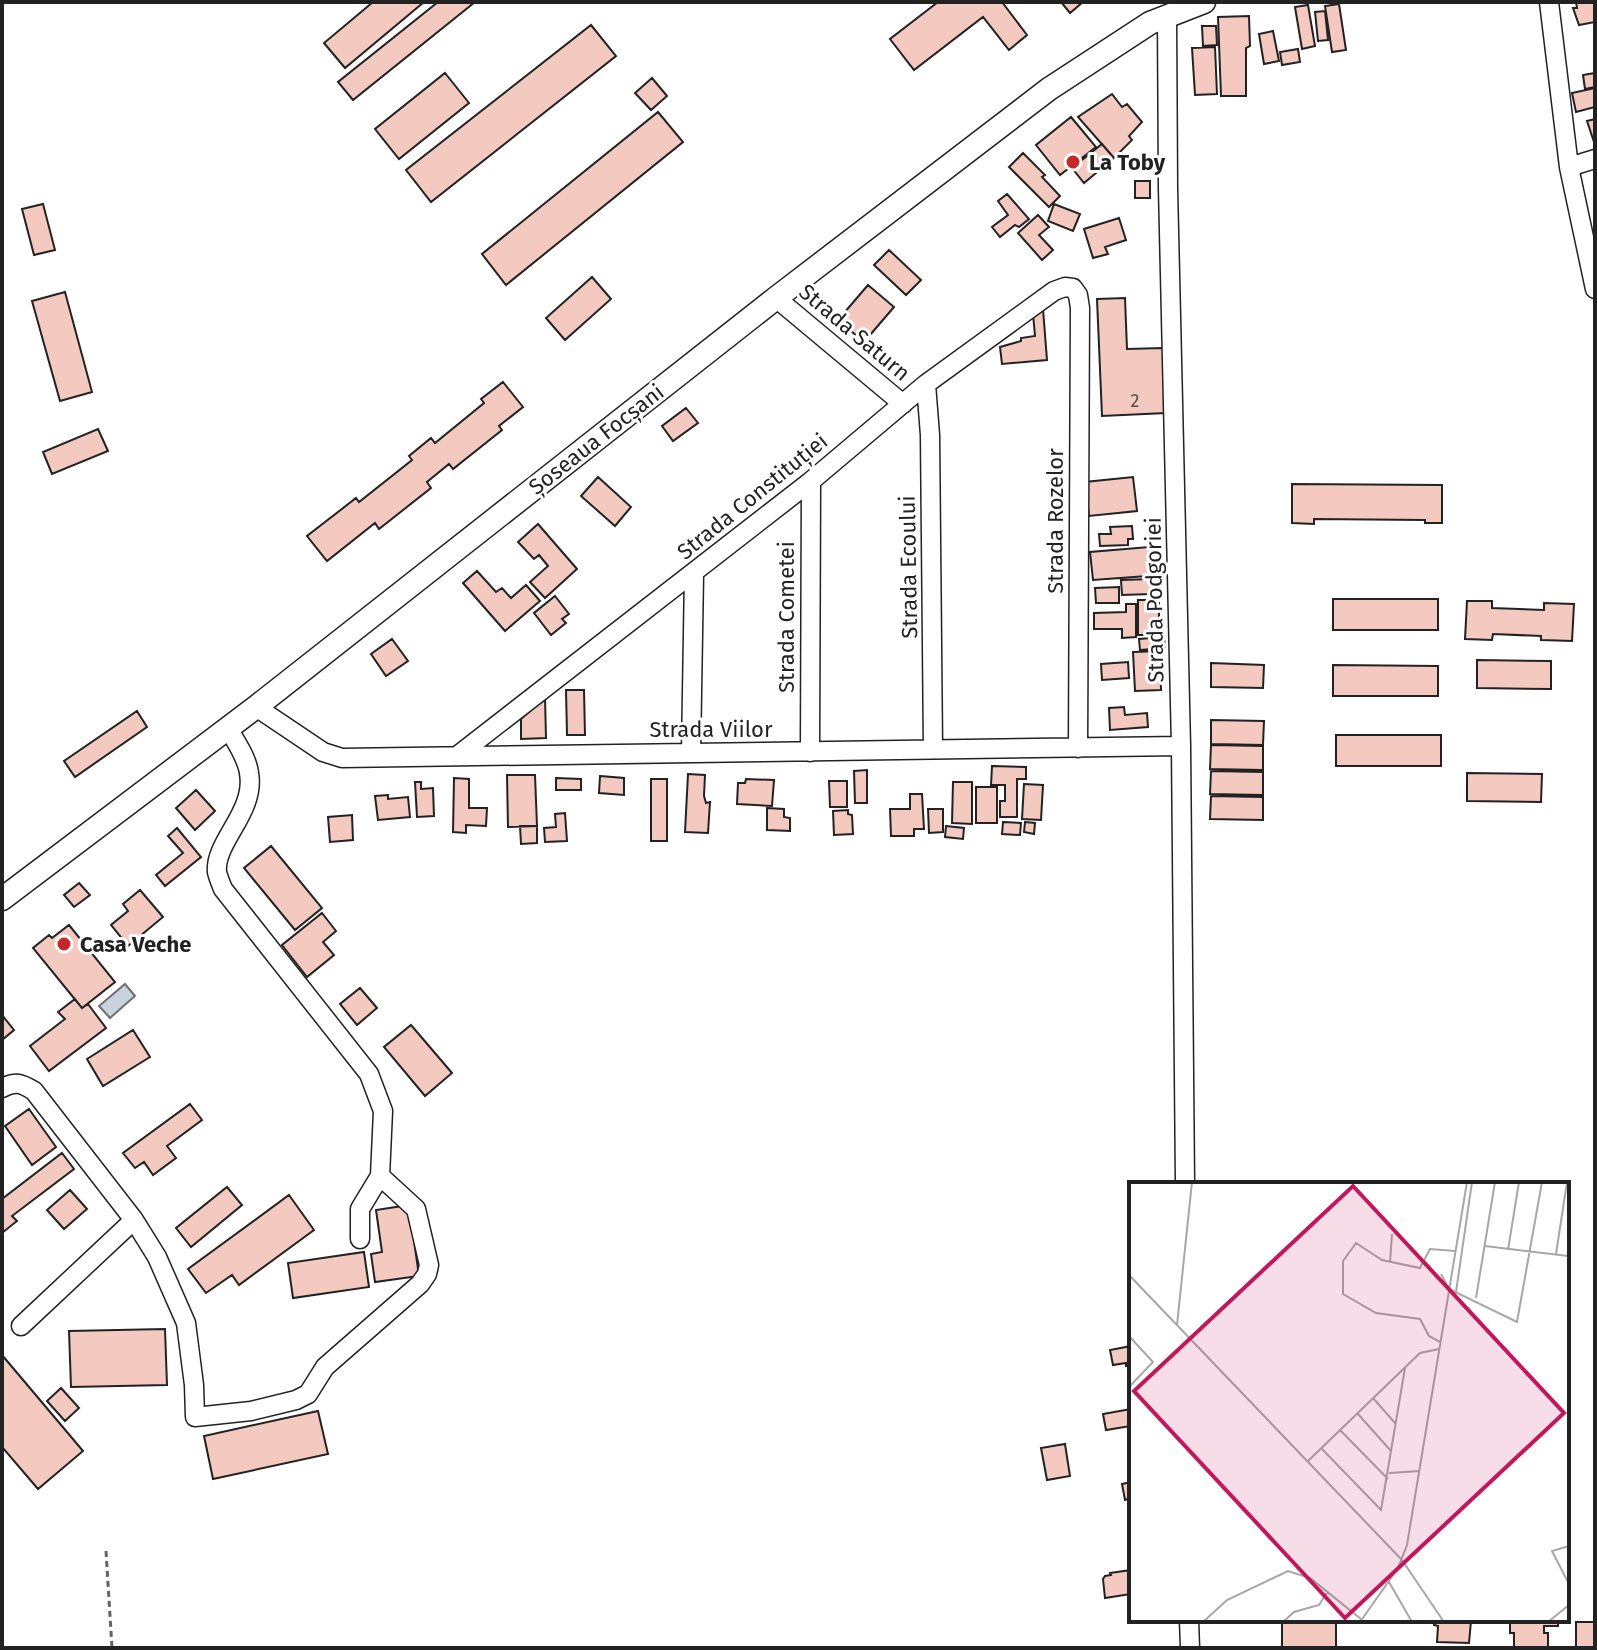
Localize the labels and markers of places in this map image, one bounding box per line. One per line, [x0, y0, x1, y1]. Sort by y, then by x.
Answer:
place label: La Toby [1089, 149, 1166, 176]
marker: La Toby [1064, 153, 1082, 171]
place label: Casa Veche [80, 931, 191, 958]
marker: Casa Veche [55, 935, 73, 953]

